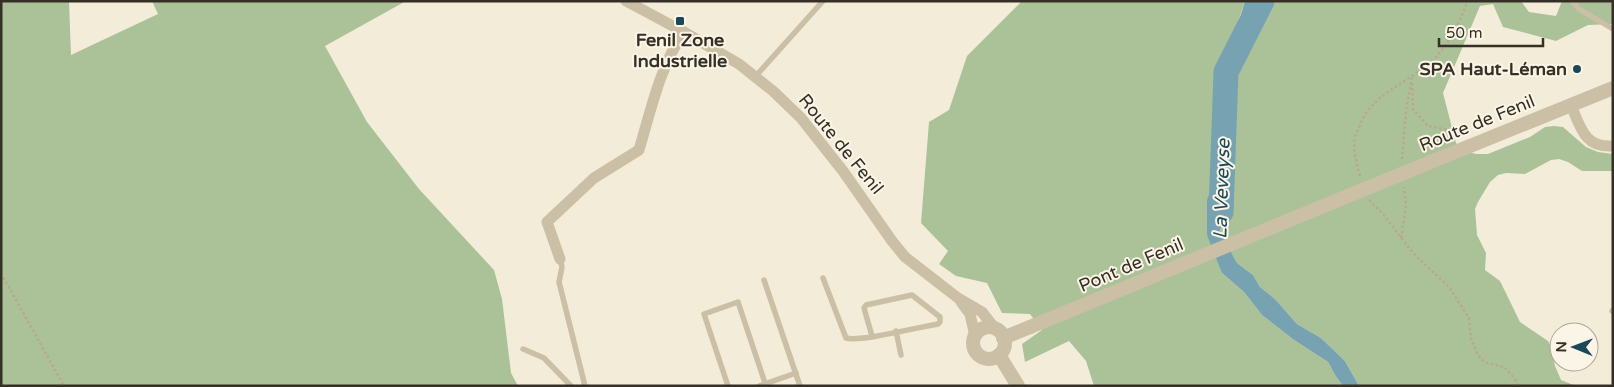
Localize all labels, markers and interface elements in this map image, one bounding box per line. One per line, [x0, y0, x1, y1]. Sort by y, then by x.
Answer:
marker: Fenil Zone Industrielle [674, 15, 686, 27]
scale bar [1439, 15, 1543, 47]
text: 50 m [1446, 24, 1483, 42]
place label: Fenil Zone Industrielle [633, 29, 727, 72]
place label: SPA Haut-Léman [1420, 58, 1567, 80]
marker: SPA Haut-Léman [1571, 63, 1583, 75]
street label: Route de Fenil [794, 89, 888, 199]
street label: Route de Fenil [1416, 90, 1538, 156]
water label: La Veveyse [1209, 137, 1235, 239]
street label: Pont de Fenil [1075, 233, 1187, 297]
north arrow [1549, 322, 1599, 372]
text: N [1553, 341, 1570, 353]

